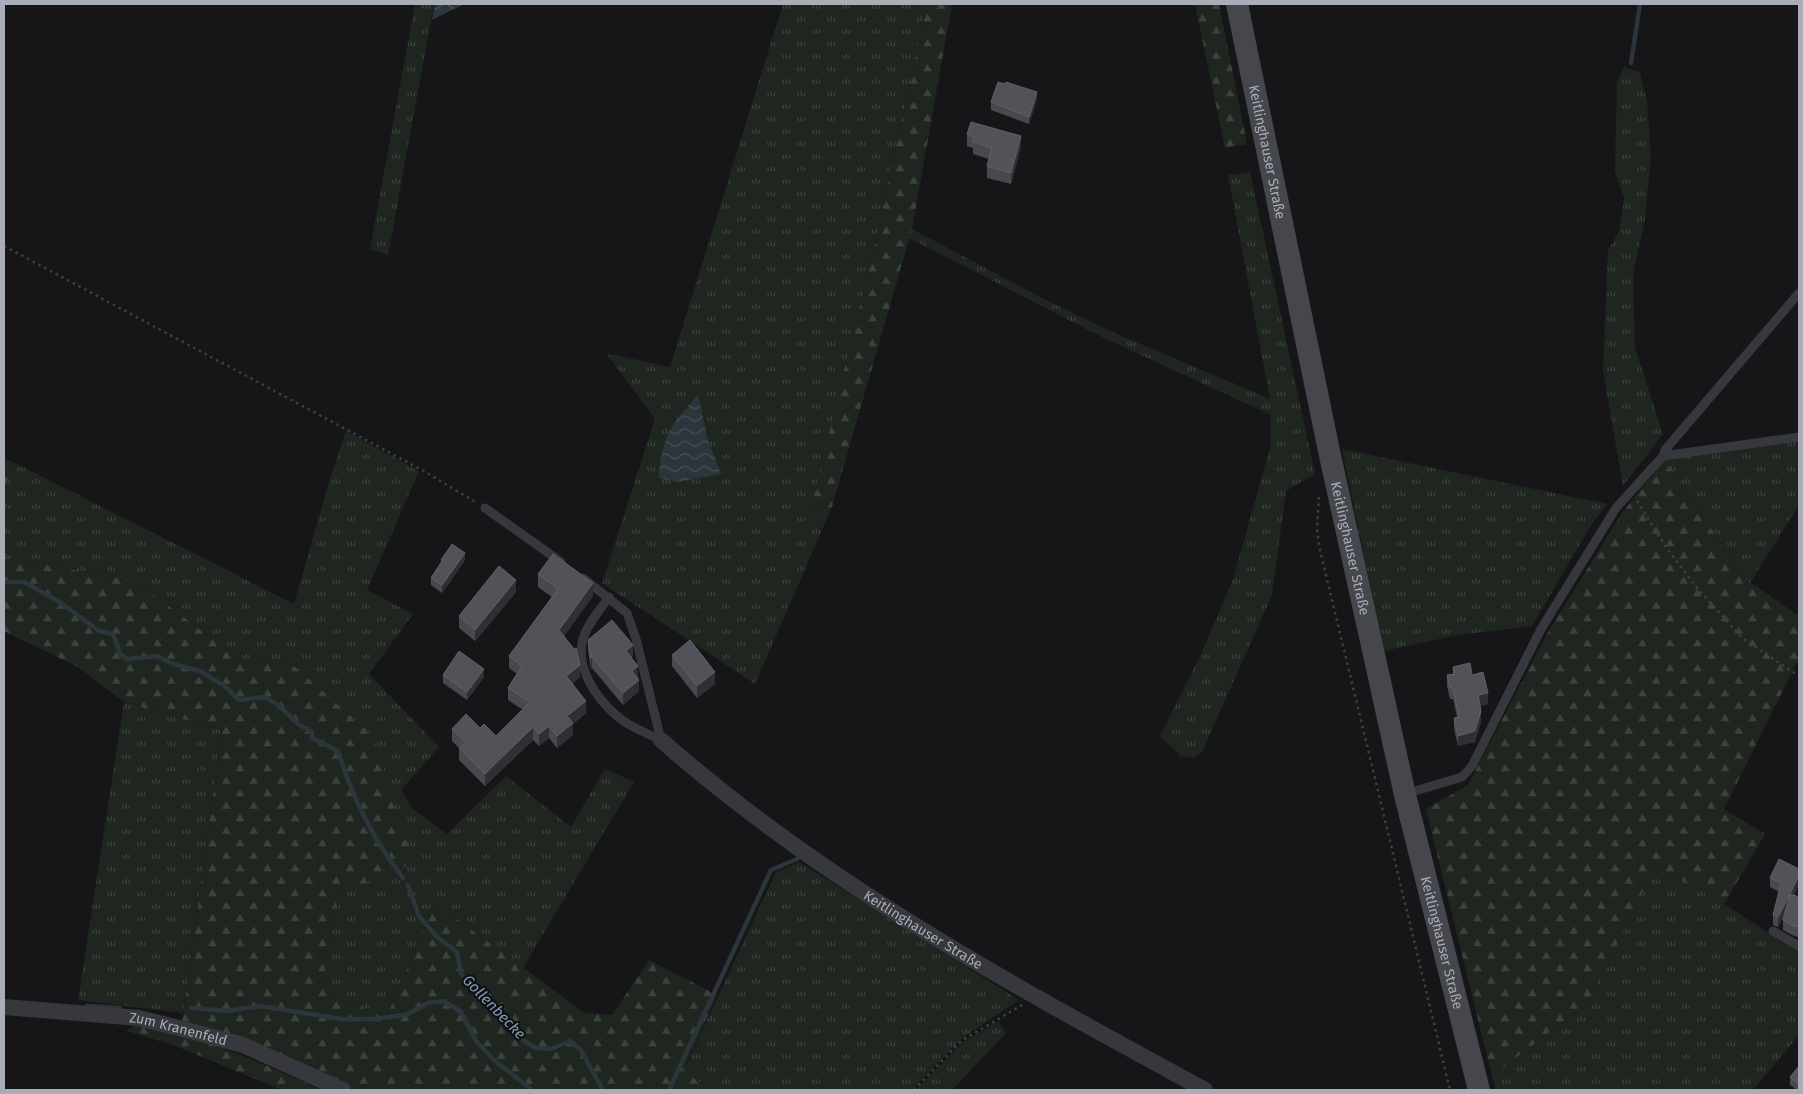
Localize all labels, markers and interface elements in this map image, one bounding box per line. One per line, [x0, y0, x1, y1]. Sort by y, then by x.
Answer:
street label: Keitlinghauser Straße [1245, 83, 1289, 221]
street label: Keitlinghauser Straße [1327, 480, 1373, 617]
street label: Keitlinghauser Straße [1417, 875, 1466, 1011]
street label: Keitlinghauser Straße [860, 887, 985, 973]
water label: Gollenbecke [459, 971, 529, 1043]
street label: Zum Kranenfeld [129, 1009, 229, 1049]

